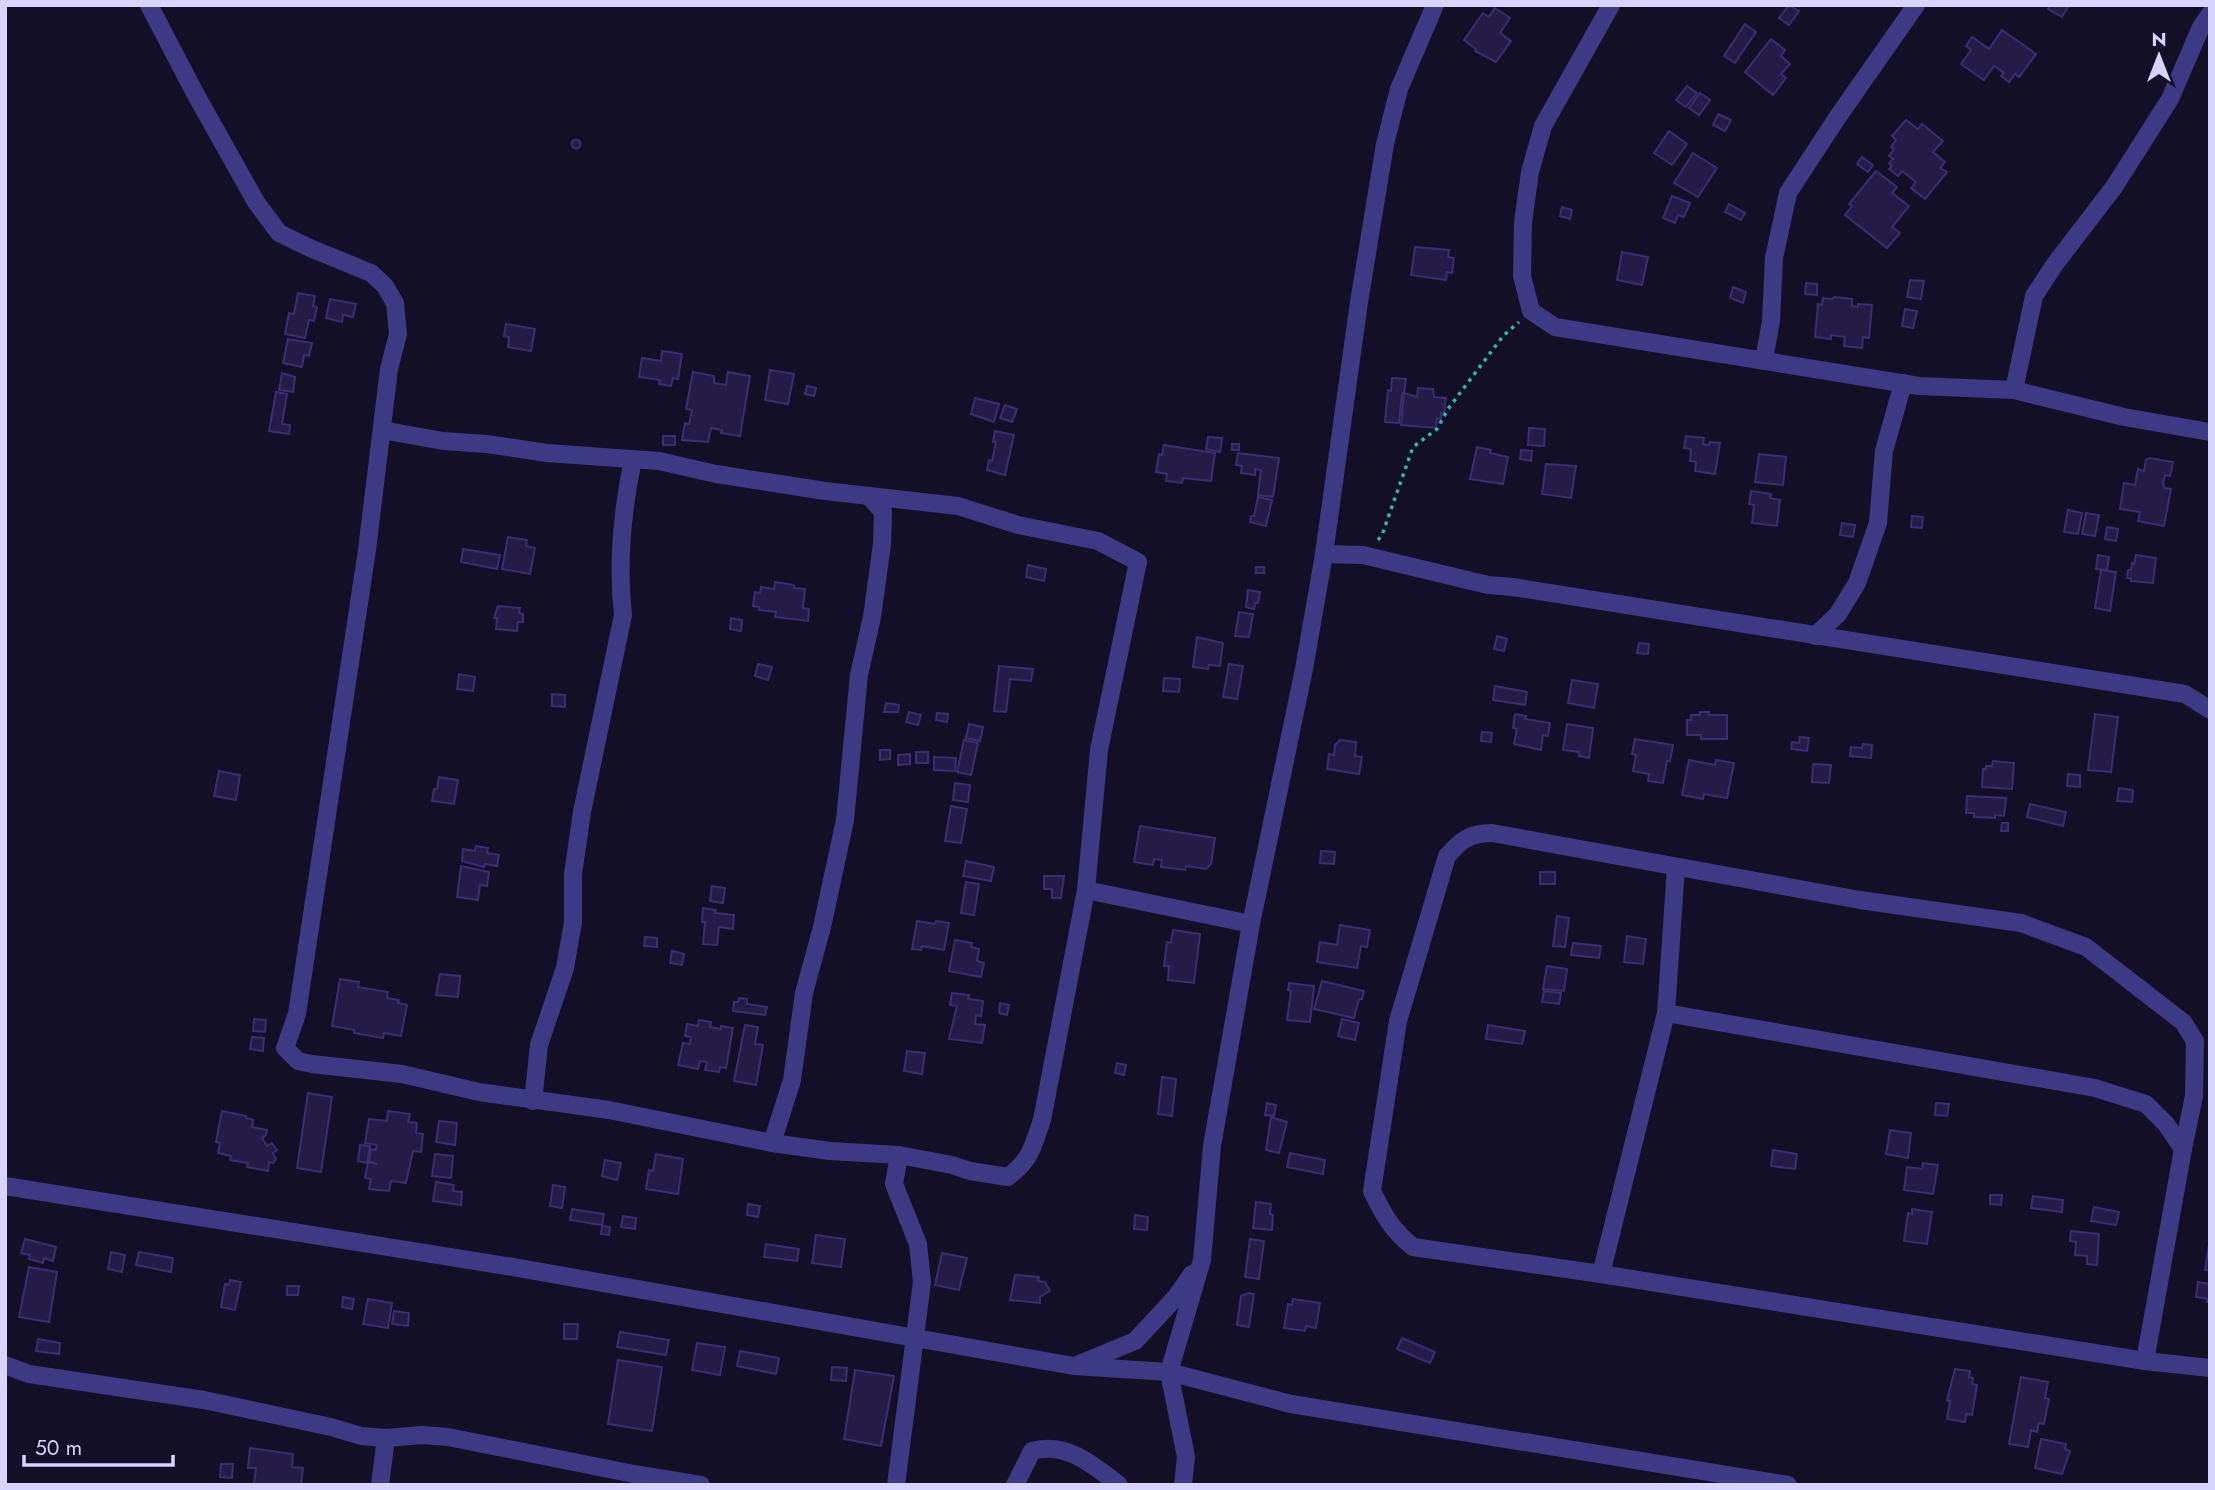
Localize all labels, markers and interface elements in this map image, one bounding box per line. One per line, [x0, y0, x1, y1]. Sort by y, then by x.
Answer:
north arrow [2124, 21, 2194, 91]
text: N [2151, 26, 2167, 53]
scale bar [24, 1424, 173, 1468]
text: 50 m [35, 1433, 82, 1463]

